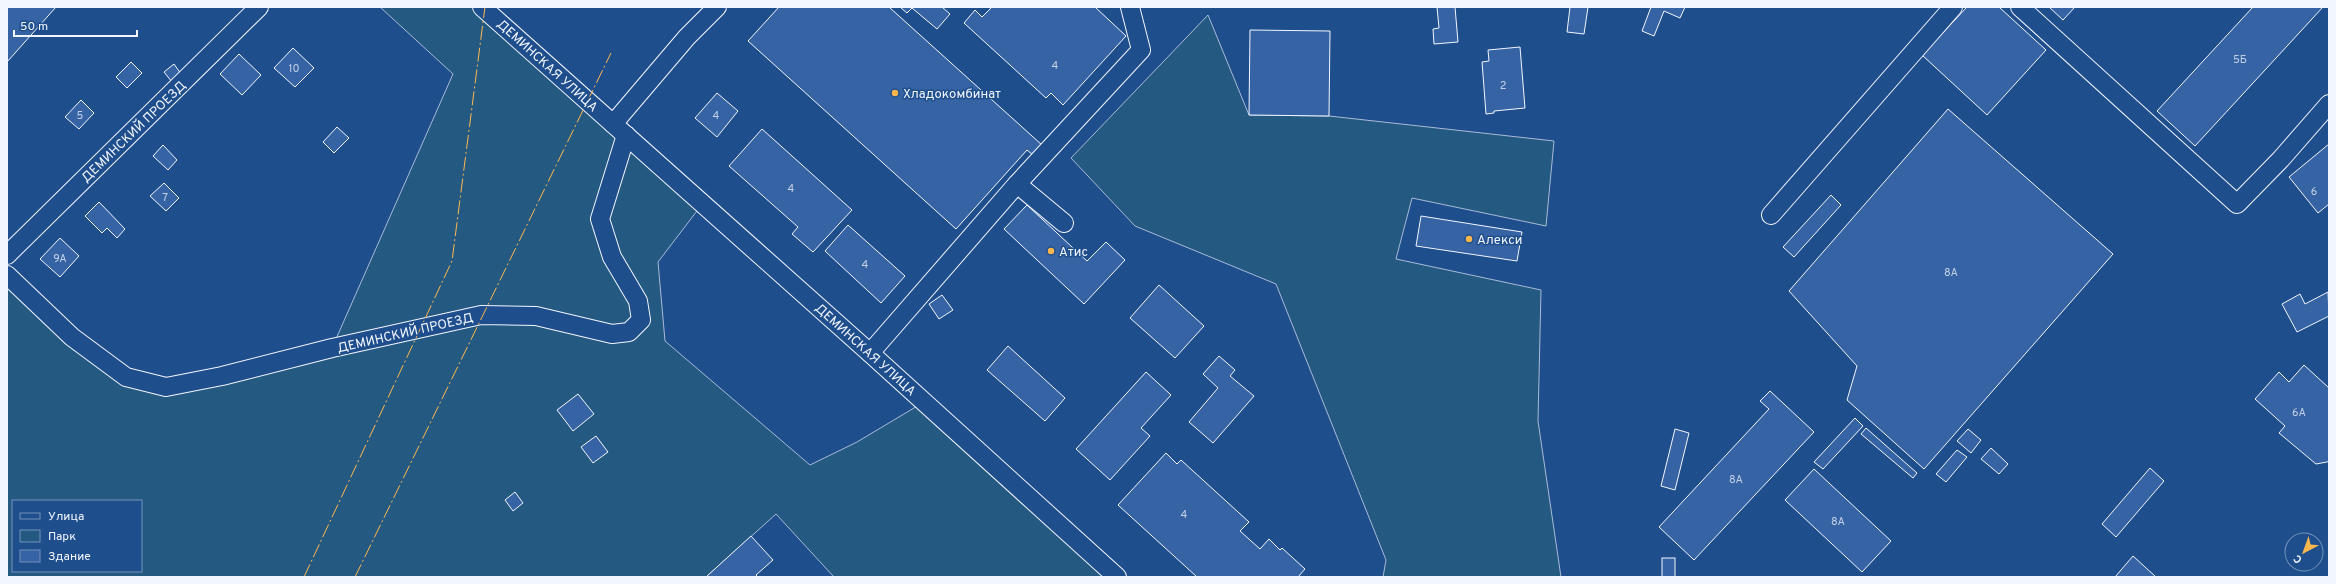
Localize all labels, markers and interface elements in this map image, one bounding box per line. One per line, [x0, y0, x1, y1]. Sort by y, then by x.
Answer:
scale bar [14, 12, 137, 38]
street label: ДЕМИНСКАЯ УЛИЦА [493, 17, 601, 116]
text: 50 m [20, 19, 48, 35]
house number: 5Б [2233, 53, 2247, 67]
house number: 4 [1052, 59, 1059, 73]
house number: 10 [288, 62, 300, 76]
street label: ДЕМИНСКИЙ ПРОЕЗД [77, 77, 190, 187]
house number: 2 [1500, 79, 1506, 93]
place label: Хладокомбинат [903, 87, 1001, 103]
marker: Хладокомбинат [890, 88, 900, 98]
house number: 5 [77, 109, 84, 123]
house number: 4 [713, 109, 720, 123]
house number: 4 [788, 182, 795, 196]
house number: 6 [2311, 185, 2317, 199]
house number: 7 [162, 191, 168, 205]
place label: Алекси [1477, 233, 1522, 249]
marker: Алекси [1464, 234, 1474, 244]
place label: Атис [1059, 245, 1088, 261]
marker: Атис [1046, 246, 1056, 256]
house number: 9А [53, 252, 67, 266]
house number: 4 [862, 258, 869, 272]
house number: 8А [1944, 266, 1958, 280]
street label: ДЕМИНСКАЯ УЛИЦА [811, 301, 919, 400]
street label: ДЕМИНСКИЙ ПРОЕЗД [335, 309, 475, 357]
house number: 6А [2292, 406, 2306, 420]
house number: 8А [1729, 473, 1743, 487]
legend [12, 500, 142, 572]
house number: 4 [1181, 508, 1188, 522]
text: Улица [48, 509, 84, 525]
house number: 8А [1831, 515, 1845, 529]
text: Парк [48, 529, 76, 545]
north arrow [2284, 532, 2324, 572]
text: Здание [48, 549, 91, 565]
text: С [2291, 551, 2305, 566]

